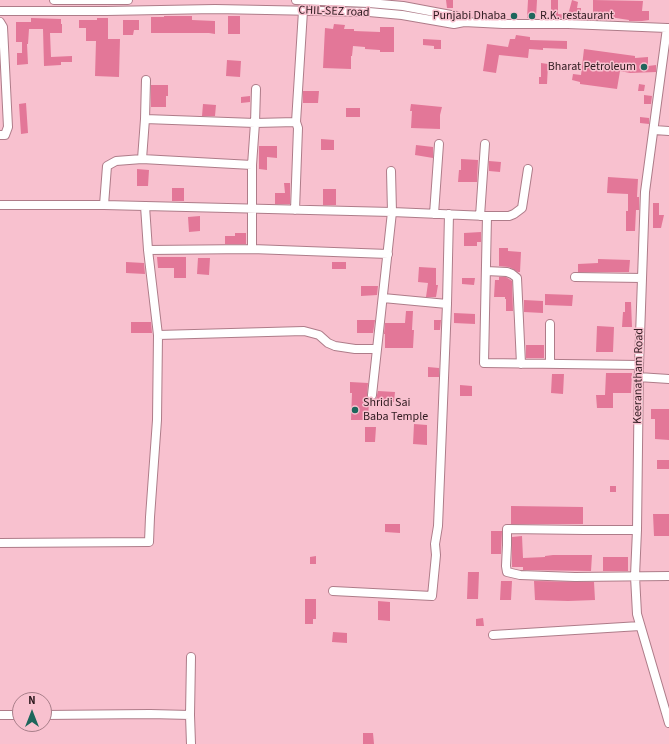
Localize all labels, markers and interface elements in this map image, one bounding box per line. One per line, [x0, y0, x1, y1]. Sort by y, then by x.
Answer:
street label: CHIL-SEZ road [298, 4, 370, 20]
place label: Punjabi Dhaba [433, 9, 506, 23]
place label: R.K. restaurant [540, 9, 614, 23]
marker: Punjabi Dhaba [509, 11, 519, 21]
marker: R.K. restaurant [527, 11, 537, 21]
place label: Bharat Petroleum [548, 60, 636, 74]
marker: Bharat Petroleum [639, 62, 649, 72]
street label: Keeranatham Road [631, 328, 647, 424]
place label: Shridi Sai Baba Temple [363, 396, 428, 424]
marker: Shridi Sai Baba Temple [350, 405, 360, 415]
north arrow [12, 692, 52, 732]
text: N [28, 693, 36, 708]

